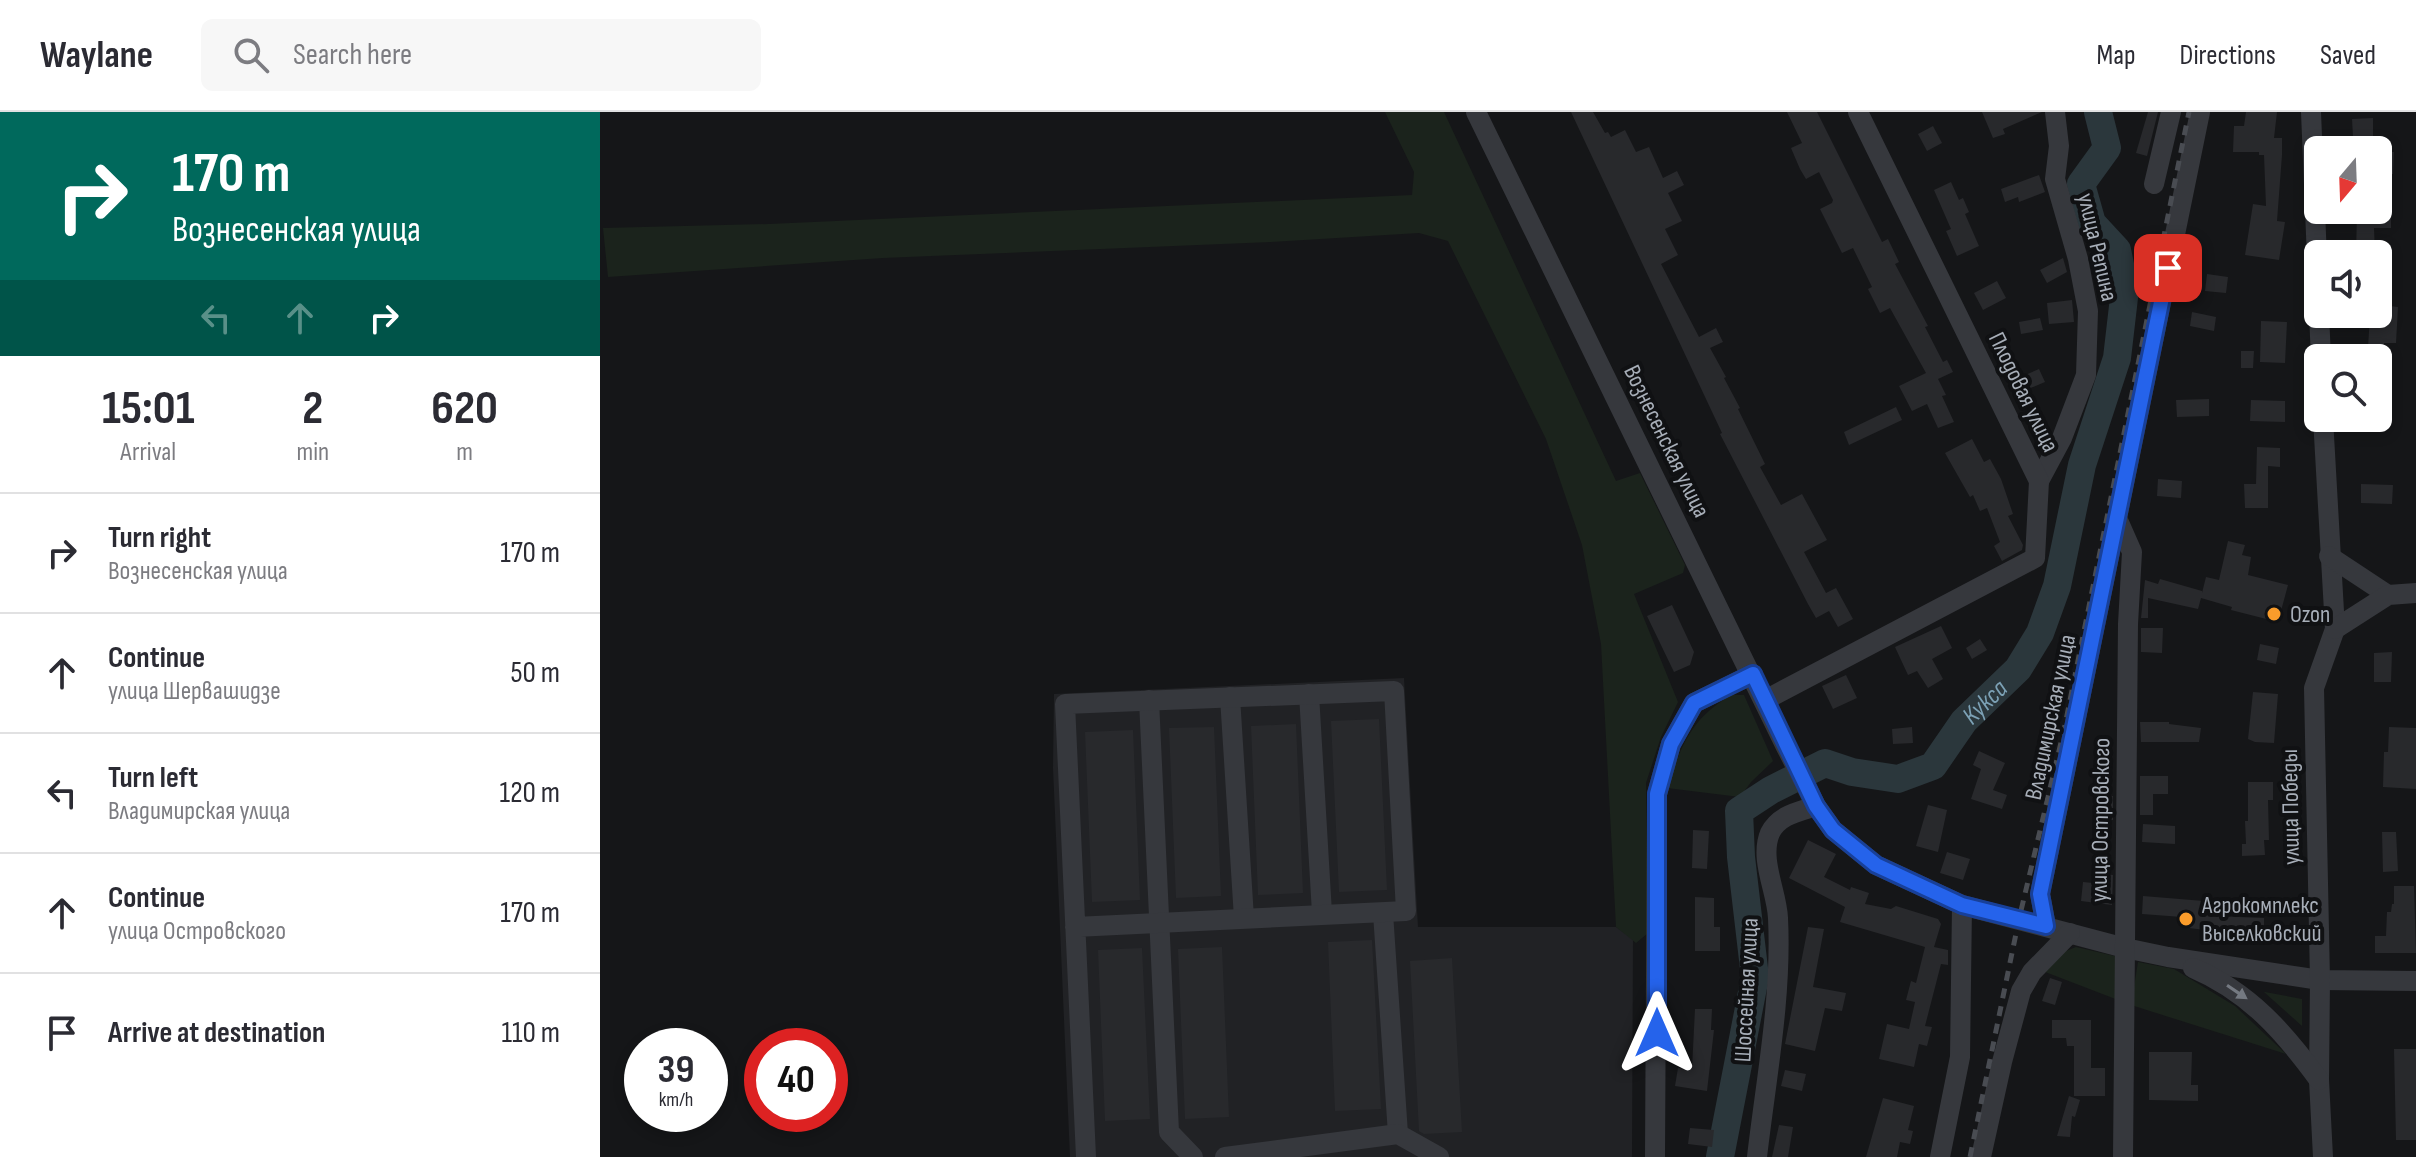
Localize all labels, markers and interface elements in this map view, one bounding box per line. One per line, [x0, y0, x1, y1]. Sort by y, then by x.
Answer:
search box [201, 19, 761, 91]
text: Waylane [40, 33, 153, 78]
icon: search [229, 33, 273, 77]
text: Search here [293, 37, 412, 73]
text: Map [2097, 39, 2136, 72]
text: Directions [2180, 39, 2276, 72]
text: Saved [2320, 39, 2376, 72]
north arrow [2304, 136, 2392, 224]
map controls [2304, 136, 2392, 432]
text: 170 m [172, 141, 290, 208]
icon: right [40, 144, 144, 248]
street label: улица Репина [2071, 190, 2124, 304]
text: Вознесенская улица [172, 209, 421, 252]
pin [2134, 234, 2202, 302]
button: sound [2304, 240, 2392, 328]
icon: arrive [2146, 246, 2190, 290]
icon: left [194, 296, 238, 340]
icon: ahead [278, 296, 322, 340]
icon: right [362, 296, 406, 340]
street label: Плодовая улица [1982, 328, 2065, 457]
button: search [2304, 344, 2392, 432]
street label: Вознесенская улица [1617, 360, 1716, 522]
text: 15:01 [102, 380, 194, 437]
text: 2 [302, 380, 323, 437]
text: 620 [431, 380, 498, 437]
text: Arrival [120, 437, 176, 468]
text: min [297, 437, 329, 468]
text: m [456, 437, 473, 468]
text: Turn right [108, 520, 211, 556]
icon: right [40, 531, 84, 575]
text: 170 m [500, 535, 560, 571]
text: Вознесенская улица [108, 556, 288, 587]
place label: Ozon [2290, 600, 2330, 629]
marker: Ozon [2265, 605, 2283, 623]
street label: Владимирская улица [2019, 632, 2082, 802]
text: Continue [108, 640, 205, 676]
icon: ahead [40, 651, 84, 695]
text: 50 m [511, 655, 560, 691]
water label: Кукса [1956, 673, 2015, 731]
text: улица Шервашидзе [108, 676, 281, 707]
street label: улица Островского [2085, 738, 2116, 902]
street label: улица Победы [2275, 749, 2306, 865]
text: Turn left [108, 760, 198, 796]
icon: left [40, 771, 84, 815]
text: 120 m [499, 775, 560, 811]
text: Владимирская улица [108, 796, 290, 827]
text: Continue [108, 880, 205, 916]
icon: ahead [40, 891, 84, 935]
place label: Агрокомплекс Выселковский [2201, 891, 2321, 948]
text: 170 m [500, 895, 560, 931]
marker: Агрокомплекс Выселковский [2177, 910, 2195, 928]
text: улица Островского [108, 916, 286, 947]
street label: Шоссейная улица [1728, 917, 1765, 1063]
one-way arrow [2226, 984, 2248, 999]
position arrow [1615, 991, 1699, 1075]
icon: arrive [40, 1011, 84, 1055]
text: Arrive at destination [108, 1015, 325, 1051]
text: 110 m [502, 1015, 560, 1051]
speed limit sign: 40 [744, 1028, 848, 1132]
text: 39 [658, 1046, 694, 1094]
text: km/h [659, 1088, 693, 1112]

